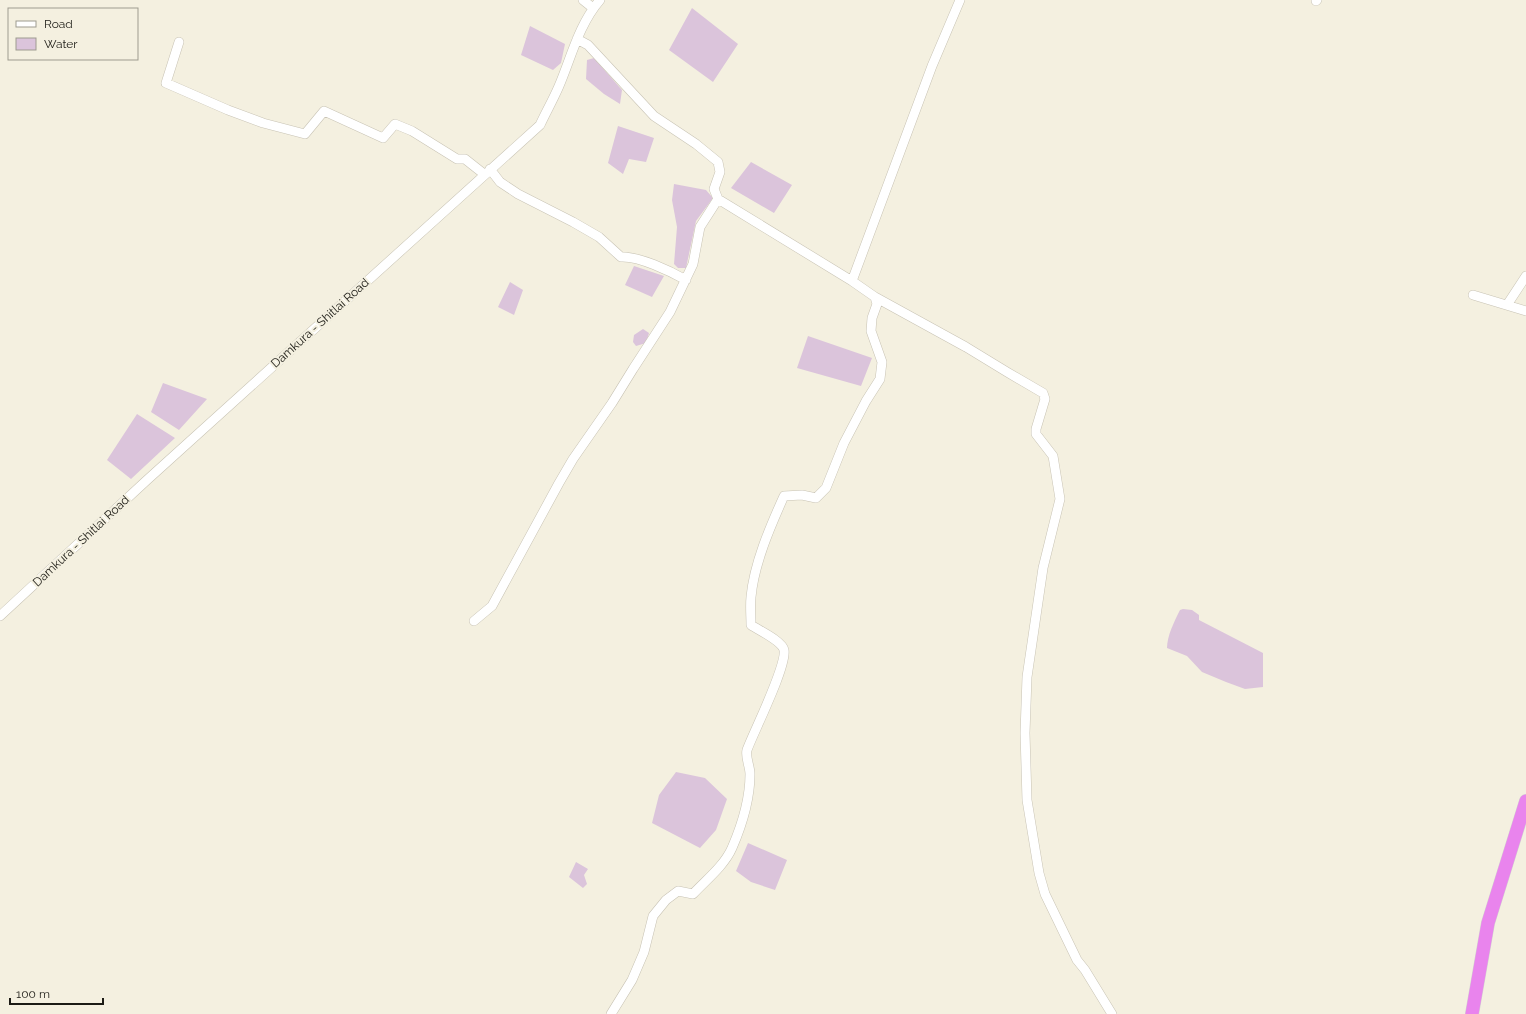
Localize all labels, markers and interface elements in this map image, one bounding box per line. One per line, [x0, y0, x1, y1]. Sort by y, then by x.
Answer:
legend [8, 8, 138, 60]
text: Road [44, 17, 73, 31]
text: Water [44, 37, 78, 51]
street label: Damkura - Shitlai Road [268, 275, 372, 371]
street label: Damkura - Shitlai Road [30, 493, 132, 589]
scale bar [10, 980, 103, 1006]
text: 100 m [16, 987, 50, 1001]

